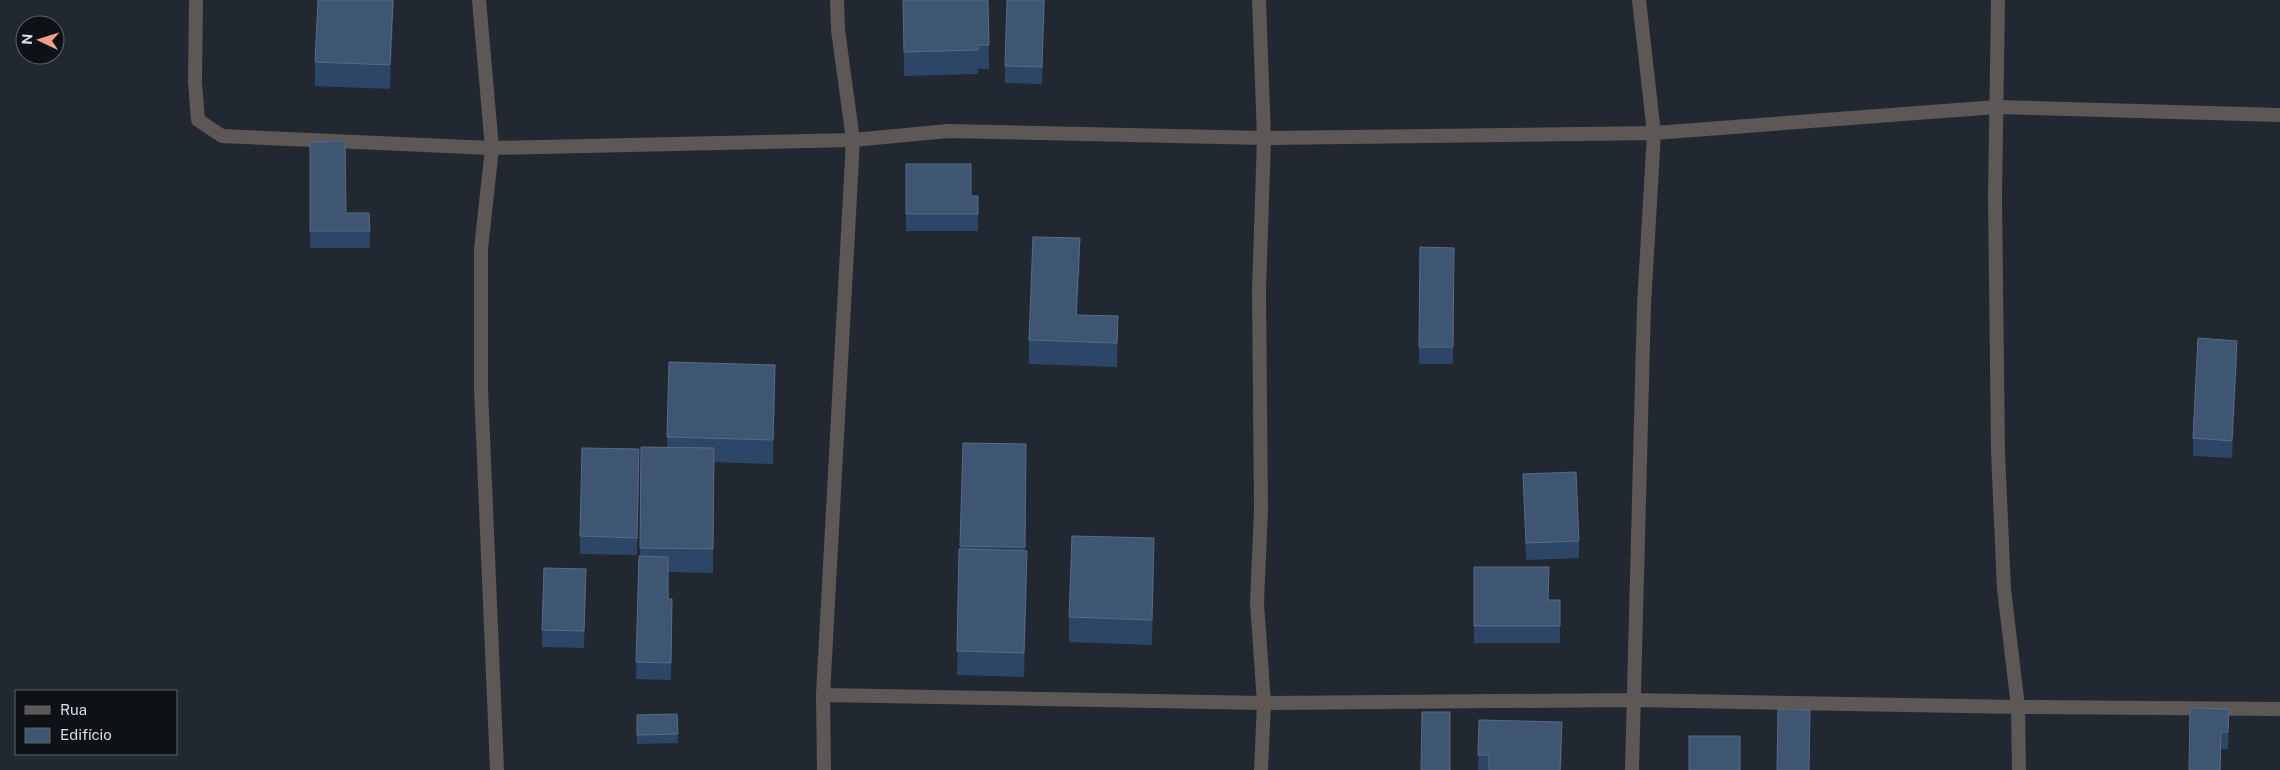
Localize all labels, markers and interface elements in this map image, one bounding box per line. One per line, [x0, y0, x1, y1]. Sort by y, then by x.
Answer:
north arrow [15, 15, 65, 65]
text: N [19, 33, 35, 45]
legend [15, 690, 178, 755]
text: Rua [60, 701, 87, 718]
text: Edifício [60, 726, 112, 743]

